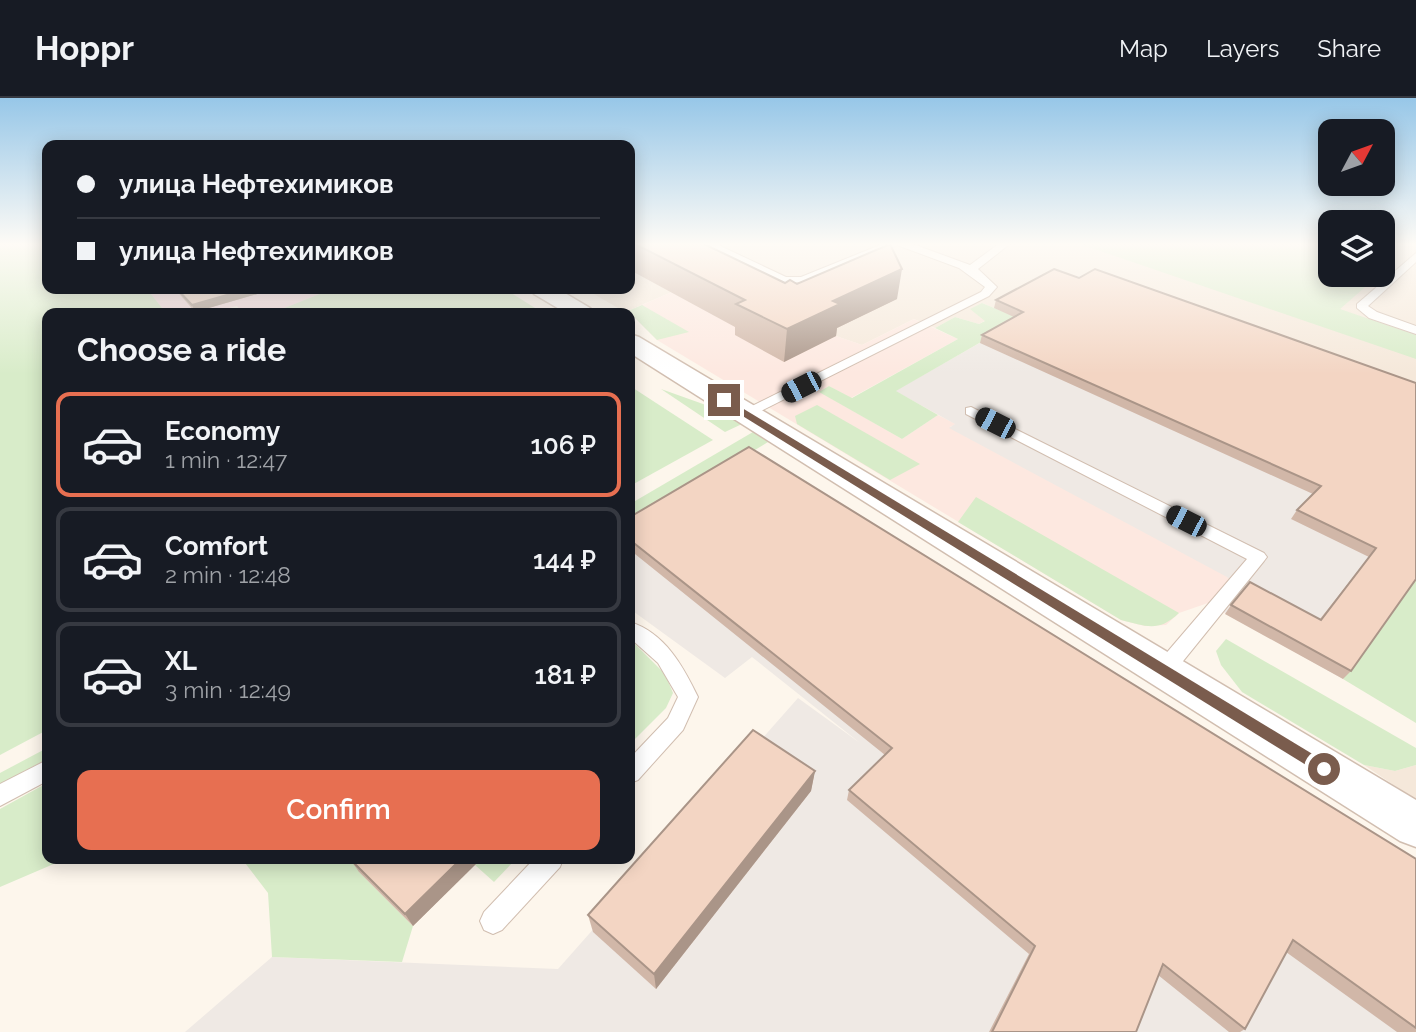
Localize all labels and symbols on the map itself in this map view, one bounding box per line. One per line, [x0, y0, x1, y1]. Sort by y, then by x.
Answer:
north arrow [1318, 119, 1395, 196]
car [778, 368, 825, 406]
route end [708, 384, 740, 416]
car [972, 404, 1019, 442]
car [1163, 502, 1210, 540]
route start [1308, 753, 1340, 785]

